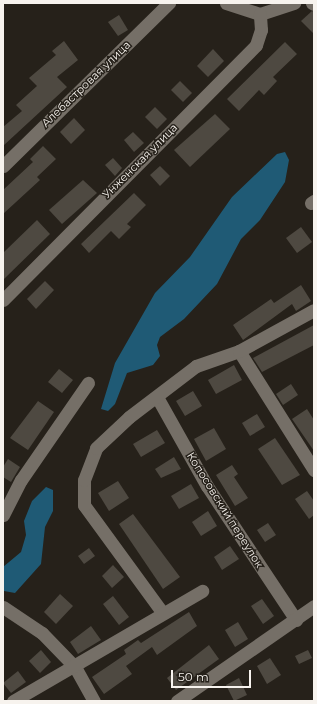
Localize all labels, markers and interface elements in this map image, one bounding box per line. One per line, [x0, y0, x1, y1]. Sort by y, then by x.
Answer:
street label: Алебастровая улица [39, 38, 133, 130]
street label: Унженская улица [100, 121, 180, 201]
street label: Копосовский переулок [184, 450, 266, 570]
scale bar [173, 662, 253, 688]
text: 50 m [178, 669, 209, 684]

